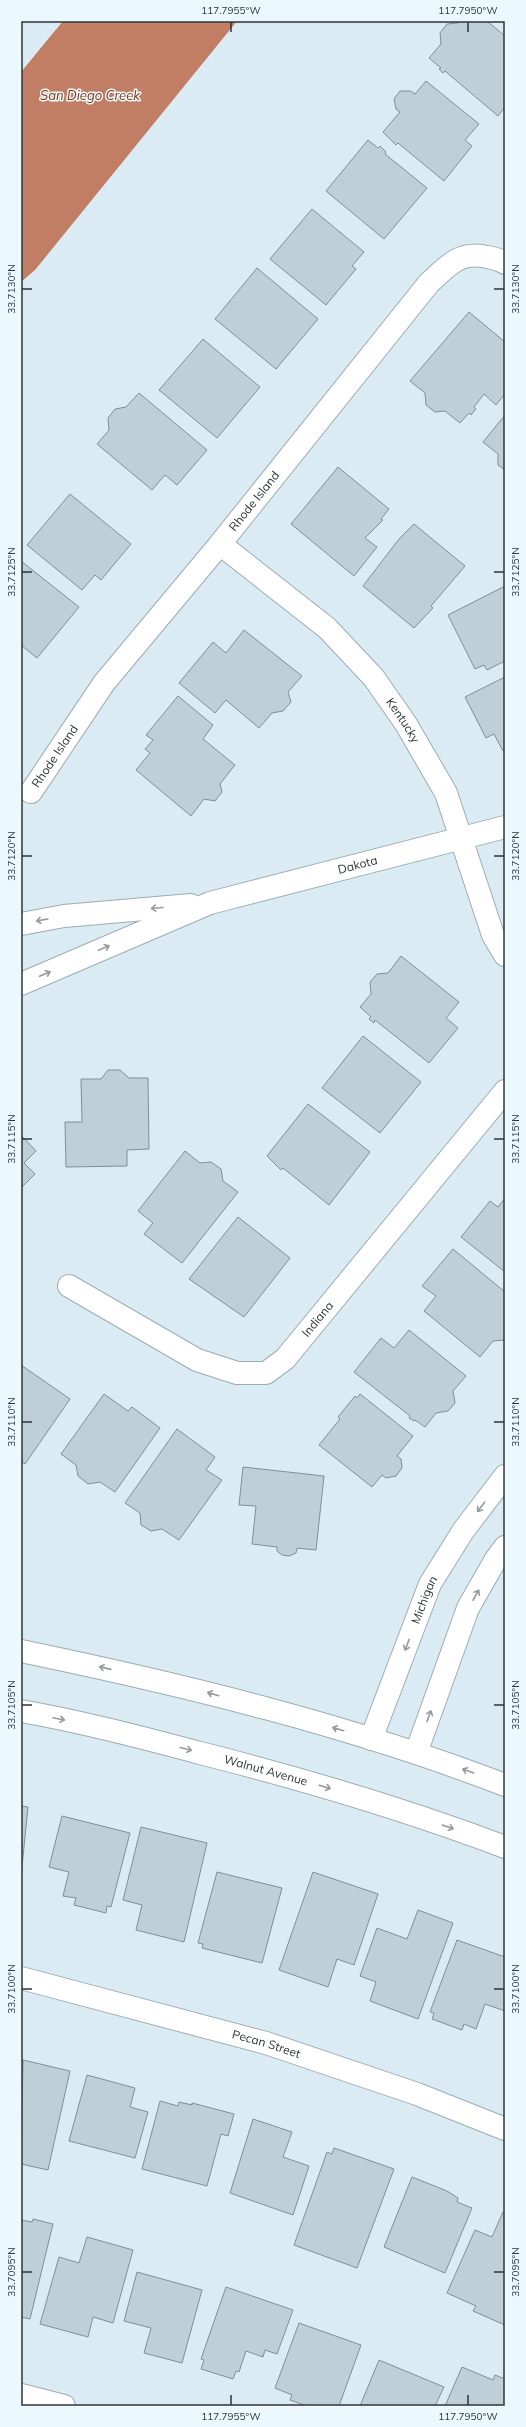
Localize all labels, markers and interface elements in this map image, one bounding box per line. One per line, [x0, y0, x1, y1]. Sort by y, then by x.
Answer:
text: 117.7955°W [201, 4, 261, 17]
text: 117.7950°W [438, 4, 498, 17]
water label: San Diego Creek [40, 87, 140, 103]
text: 33.7130°N [5, 264, 18, 314]
text: 33.7130°N [509, 264, 522, 314]
street label: Rhode Island [225, 468, 282, 534]
text: 33.7125°N [5, 547, 18, 597]
text: 33.7125°N [509, 547, 522, 597]
street label: Kentucky [383, 695, 424, 746]
street label: Rhode Island [28, 722, 81, 790]
text: 33.7120°N [5, 831, 18, 881]
text: 33.7120°N [509, 831, 522, 881]
street label: Dakota [336, 852, 379, 877]
one-way arrow [151, 904, 164, 911]
one-way arrow [36, 916, 49, 924]
one-way arrow [98, 944, 110, 952]
one-way arrow [38, 970, 50, 977]
text: 33.7115°N [5, 1114, 18, 1164]
text: 33.7115°N [509, 1114, 522, 1164]
street label: Indiana [298, 1298, 336, 1340]
text: 33.7110°N [5, 1397, 18, 1447]
text: 33.7110°N [509, 1397, 522, 1447]
one-way arrow [477, 1501, 486, 1512]
street label: Michigan [408, 1573, 440, 1626]
one-way arrow [472, 1589, 480, 1601]
one-way arrow [402, 1639, 410, 1651]
one-way arrow [99, 1664, 112, 1672]
text: 33.7105°N [5, 1680, 18, 1730]
text: 33.7105°N [509, 1680, 522, 1730]
one-way arrow [207, 1690, 220, 1697]
one-way arrow [426, 1711, 434, 1723]
one-way arrow [52, 1716, 65, 1724]
one-way arrow [332, 1725, 345, 1732]
one-way arrow [179, 1746, 192, 1753]
street label: Walnut Avenue [223, 1752, 309, 1789]
one-way arrow [463, 1767, 475, 1775]
one-way arrow [318, 1784, 331, 1791]
one-way arrow [442, 1824, 455, 1831]
text: 33.7100°N [5, 1964, 18, 2014]
text: 33.7100°N [509, 1964, 522, 2014]
street label: Pecan Street [231, 2026, 302, 2061]
text: 33.7095°N [5, 2247, 18, 2297]
text: 33.7095°N [509, 2247, 522, 2297]
text: 117.7955°W [201, 2410, 261, 2423]
text: 117.7950°W [438, 2410, 498, 2423]

